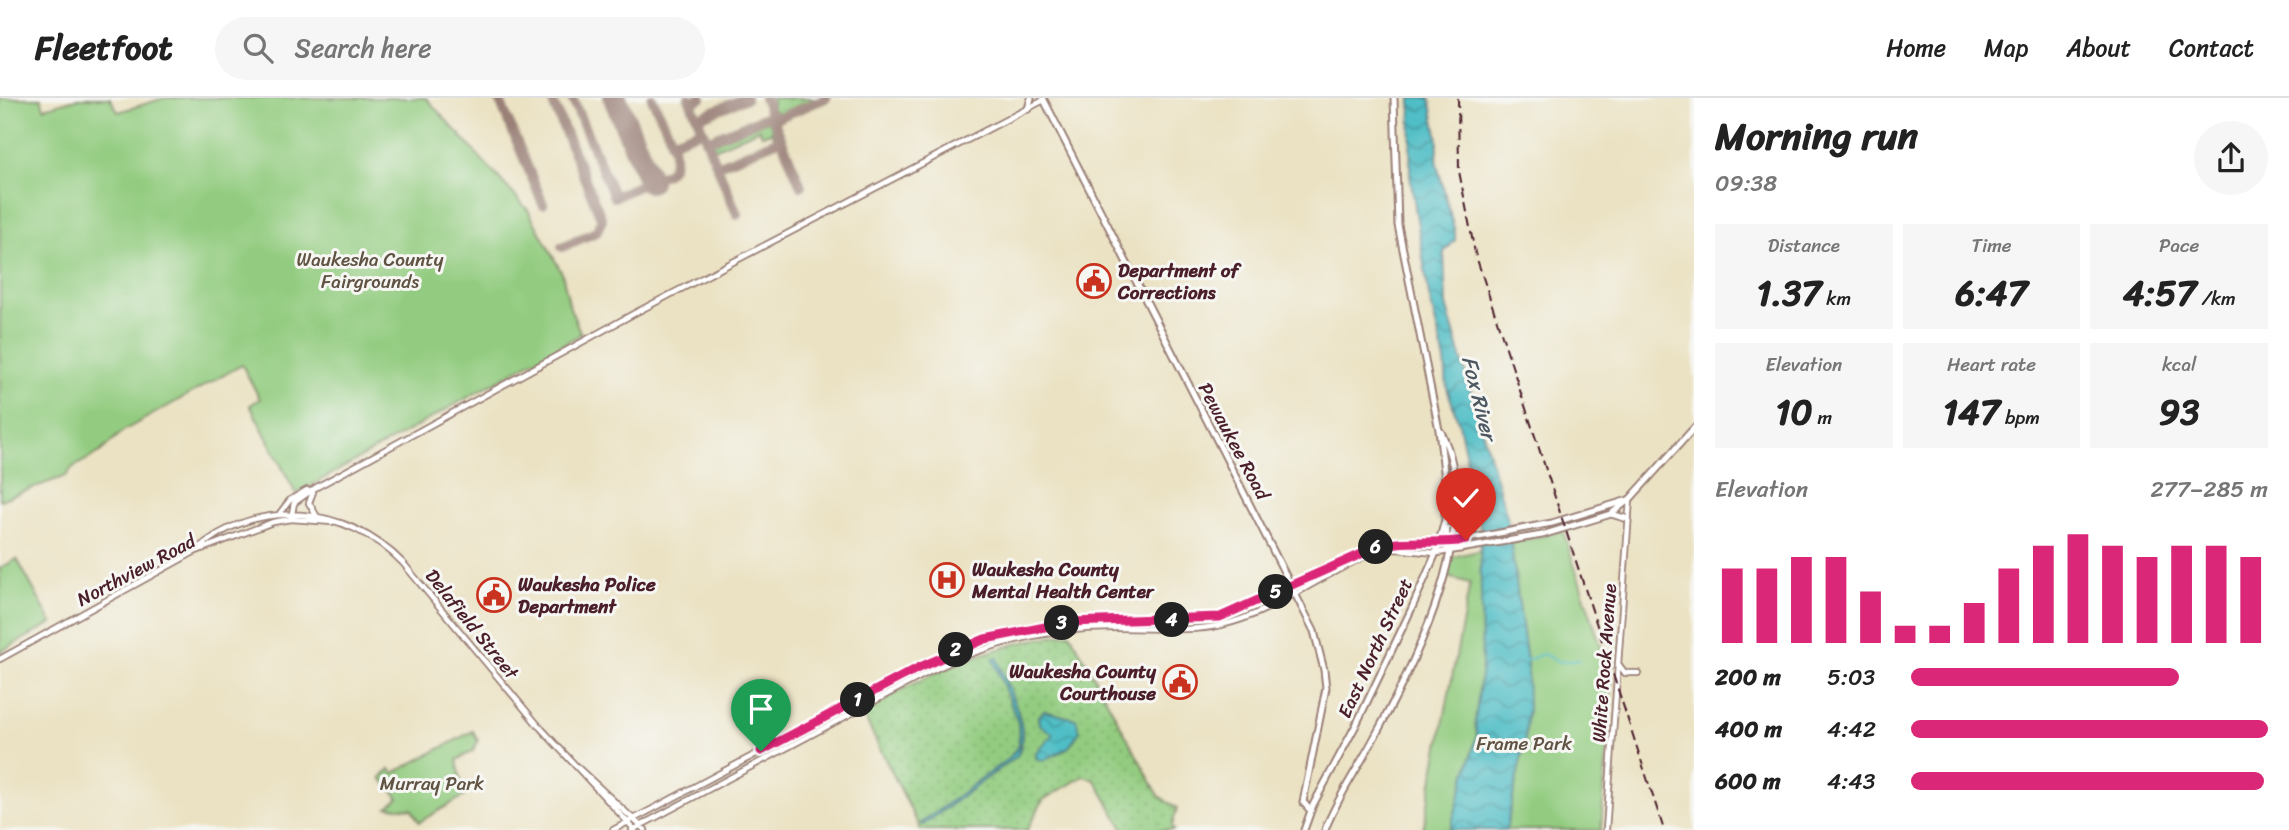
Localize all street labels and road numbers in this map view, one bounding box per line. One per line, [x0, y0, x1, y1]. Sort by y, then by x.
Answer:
street label: Pewaukee Road [1189, 376, 1280, 508]
street label: Northview Road [70, 524, 203, 615]
street label: Delafield Street [417, 561, 528, 688]
street label: East North Street [1328, 573, 1422, 723]
street label: White Rock Avenue [1582, 583, 1626, 743]

